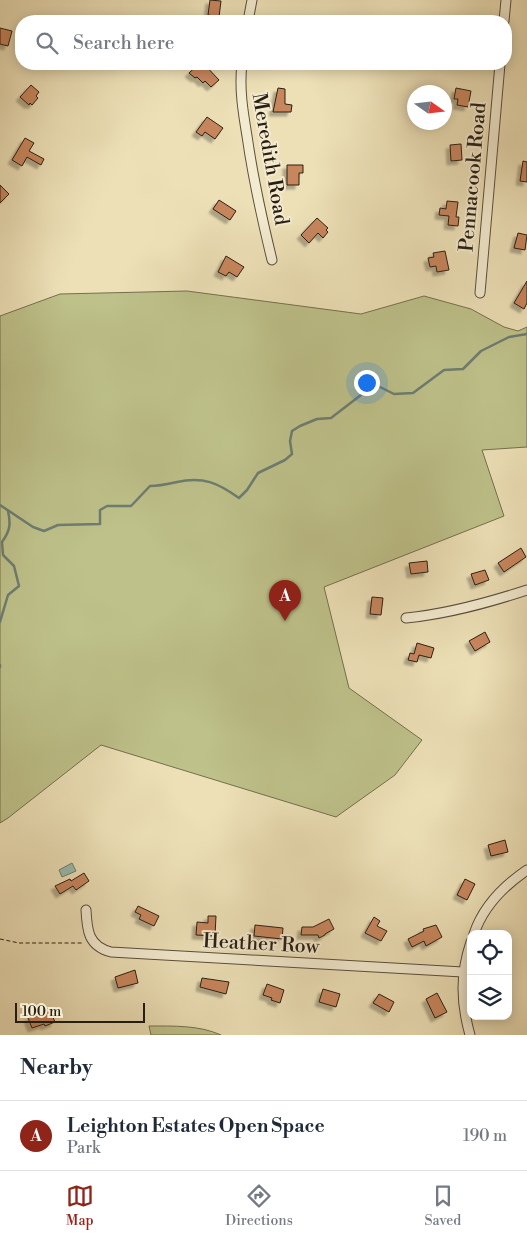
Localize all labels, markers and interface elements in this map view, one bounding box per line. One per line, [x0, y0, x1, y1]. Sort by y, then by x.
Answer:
search box [15, 15, 512, 70]
icon: search [33, 29, 61, 57]
text: Search here [73, 31, 174, 55]
north arrow [407, 85, 452, 130]
street label: Meredith Road [246, 91, 294, 228]
street label: Pennacook Road [455, 101, 493, 253]
your location [354, 370, 380, 396]
pin: A [269, 580, 301, 621]
street label: Heather Row [202, 929, 321, 960]
map controls [467, 930, 512, 1020]
button: locate [467, 930, 512, 975]
button: layers [467, 975, 512, 1020]
scale bar [15, 1000, 145, 1023]
text: 100 m [22, 1003, 61, 1021]
text: Nearby [20, 1055, 93, 1081]
text: Leighton Estates Open Space [67, 1114, 325, 1138]
text: A [30, 1126, 42, 1146]
text: 190 m [463, 1126, 507, 1146]
text: Park [67, 1138, 100, 1158]
tab: Map [66, 1182, 94, 1230]
tab: Directions [225, 1182, 293, 1230]
tab: Saved [424, 1182, 461, 1230]

